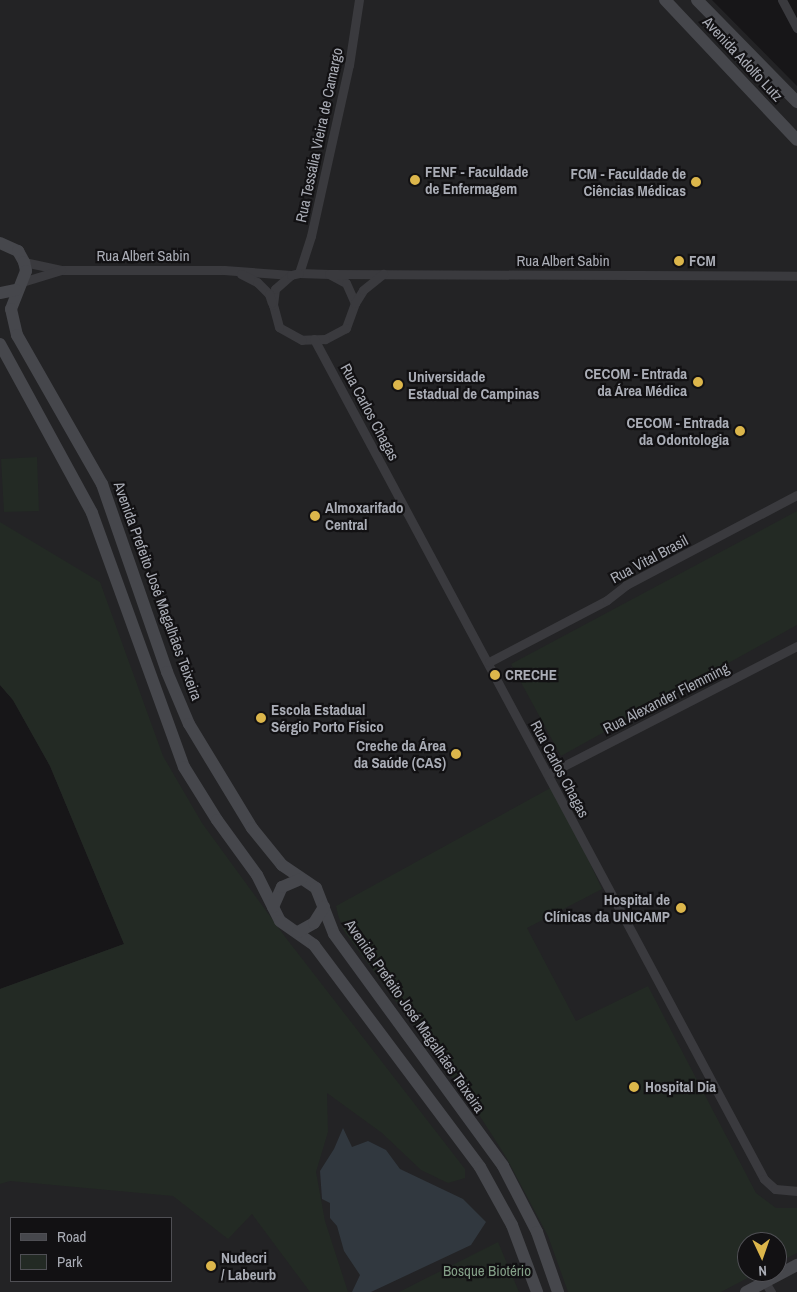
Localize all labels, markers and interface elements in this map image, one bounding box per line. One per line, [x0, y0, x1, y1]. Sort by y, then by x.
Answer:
street label: Avenida Adolfo Lutz [699, 13, 787, 105]
street label: Rua Tessália Vieira de Camargo [292, 46, 346, 224]
place label: FENF - Faculdade de Enfermagem [425, 162, 528, 197]
place label: FCM - Faculdade de Ciências Médicas [570, 164, 686, 199]
marker: FENF - Faculdade de Enfermagem [409, 174, 421, 186]
marker: FCM - Faculdade de Ciências Médicas [690, 176, 702, 188]
street label: Rua Albert Sabin [96, 247, 190, 265]
street label: Rua Albert Sabin [516, 252, 610, 270]
place label: FCM [689, 252, 716, 270]
marker: FCM [673, 255, 685, 267]
street label: Rua Carlos Chagas [337, 360, 403, 464]
place label: CECOM - Entrada da Área Médica [584, 364, 687, 399]
place label: Universidade Estadual de Campinas [408, 367, 539, 402]
marker: CECOM - Entrada da Área Médica [691, 375, 705, 389]
marker: Universidade Estadual de Campinas [392, 379, 404, 391]
place label: CECOM - Entrada da Odontologia [626, 413, 729, 448]
marker: CECOM - Entrada da Odontologia [733, 424, 747, 438]
street label: Avenida Prefeito José Magalhães Teixeira [110, 479, 206, 703]
place label: Almoxarifado Central [325, 498, 404, 533]
marker: Almoxarifado Central [309, 510, 321, 522]
street label: Rua Vital Brasil [607, 531, 691, 587]
street label: Rua Alexander Flemming [600, 658, 732, 738]
place label: CRECHE [505, 666, 557, 684]
marker: CRECHE [489, 669, 501, 681]
place label: Escola Estadual Sérgio Porto Físico [271, 700, 384, 735]
marker: Escola Estadual Sérgio Porto Físico [255, 712, 267, 724]
street label: Rua Carlos Chagas [527, 717, 593, 821]
place label: Creche da Área da Saúde (CAS) [354, 736, 446, 771]
marker: Creche da Área da Saúde (CAS) [450, 748, 462, 760]
place label: Hospital de Clínicas da UNICAMP [544, 890, 670, 925]
marker: Hospital de Clínicas da UNICAMP [674, 901, 688, 915]
street label: Avenida Prefeito José Magalhães Teixeira [341, 916, 489, 1116]
place label: Hospital Dia [645, 1078, 716, 1096]
marker: Hospital Dia [627, 1080, 641, 1094]
legend [10, 1217, 172, 1282]
text: Road [57, 1226, 86, 1247]
north arrow [737, 1232, 787, 1282]
place label: Nudecri / Labeurb [221, 1248, 276, 1283]
text: Park [57, 1251, 82, 1272]
marker: Nudecri / Labeurb [205, 1260, 217, 1272]
park label: Bosque Biotério [443, 1262, 531, 1280]
text: N [758, 1262, 767, 1280]

